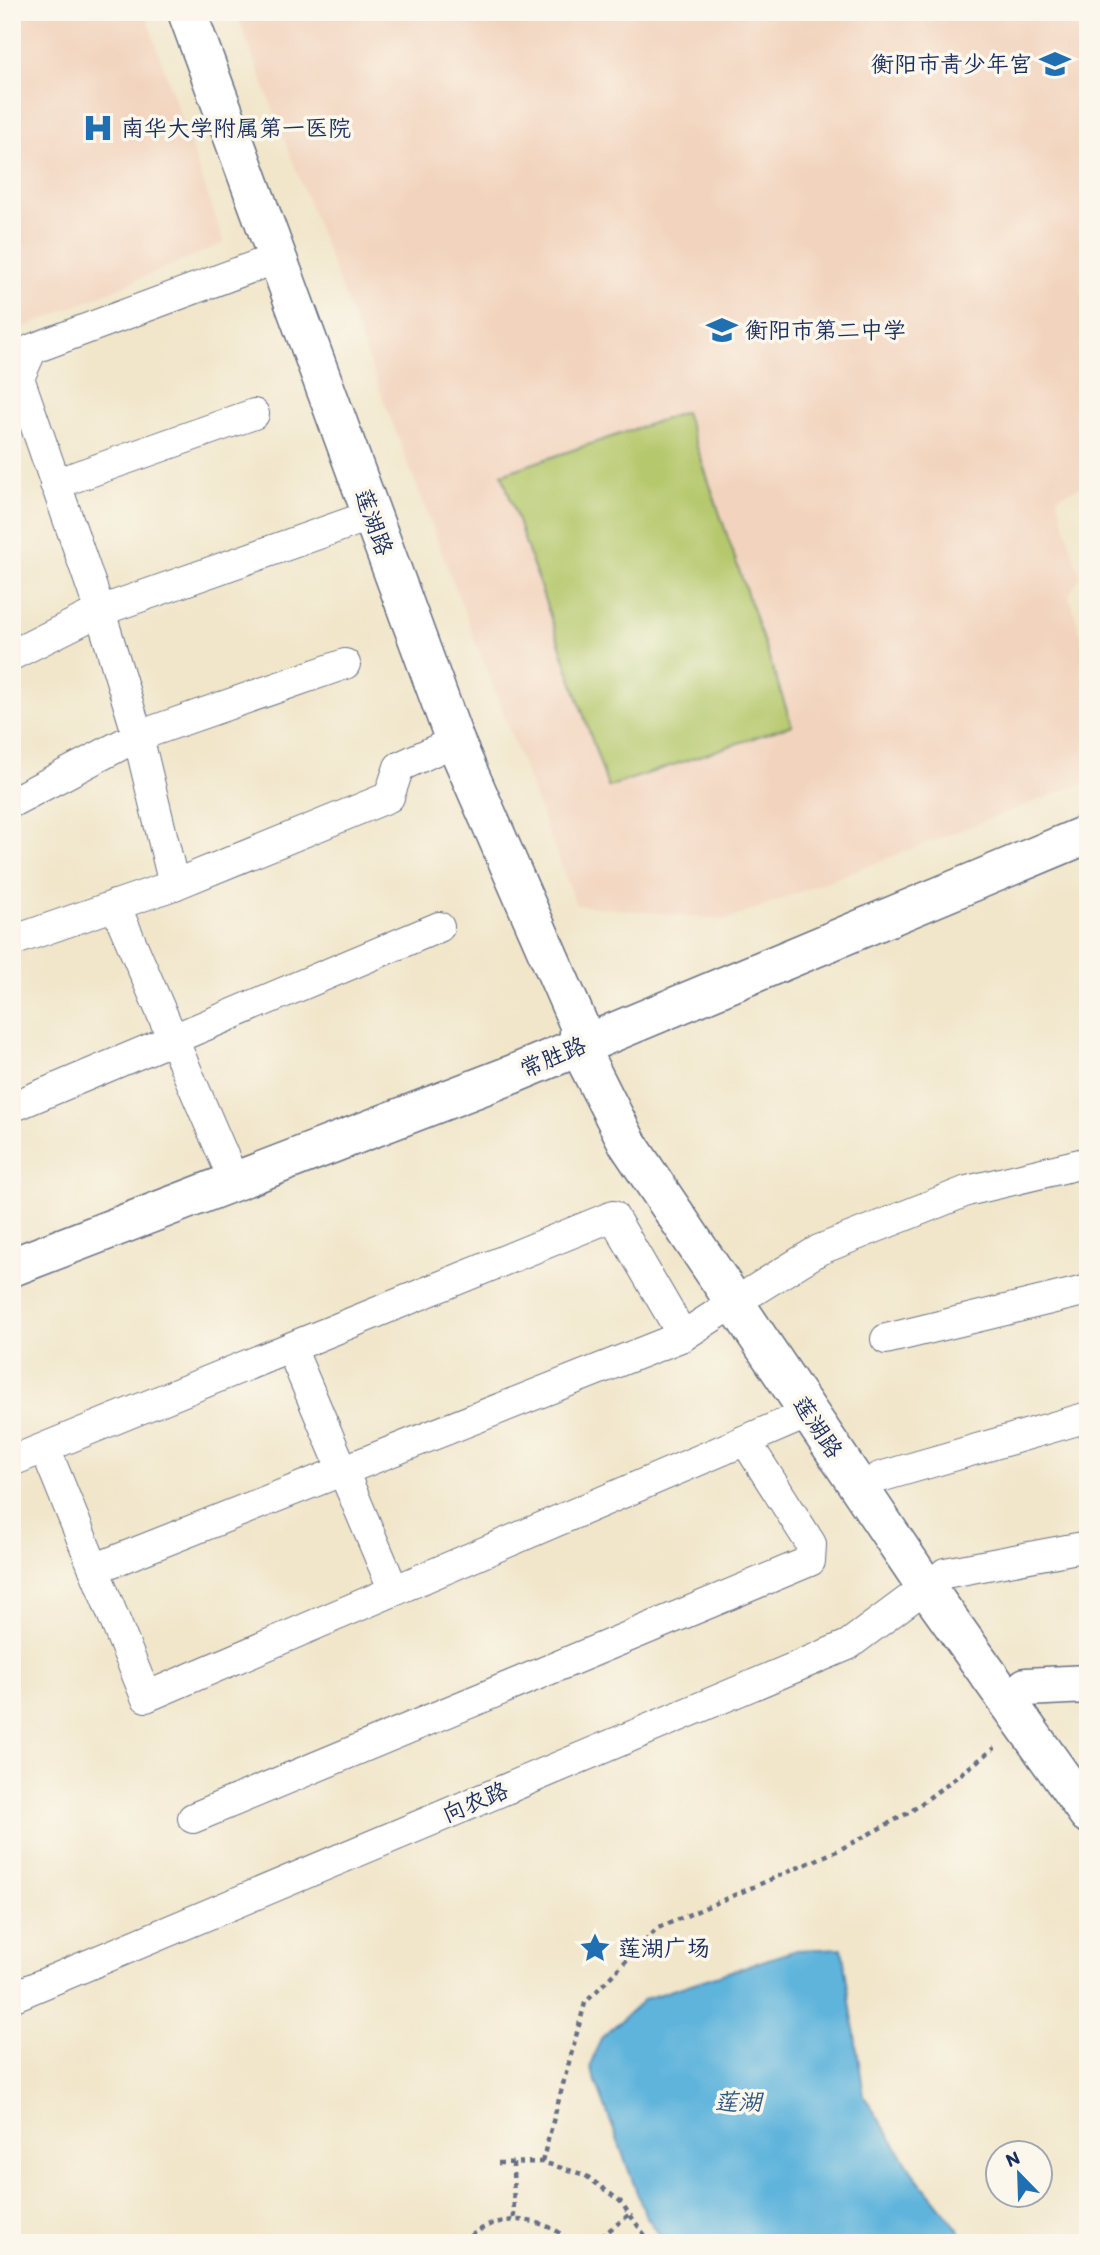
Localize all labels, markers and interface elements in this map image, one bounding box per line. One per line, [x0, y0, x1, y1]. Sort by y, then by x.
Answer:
school or university icon: 衡阳市青少年宫 [1038, 47, 1072, 81]
place label: 衡阳市青少年宫 [871, 50, 1032, 78]
hospital icon: 南华大学附属第一医院 [81, 111, 115, 145]
place label: 南华大学附属第一医院 [121, 114, 351, 142]
school or university icon: 衡阳市第二中学 [705, 313, 739, 347]
place label: 衡阳市第二中学 [745, 316, 906, 344]
street label: 莲湖路 [349, 485, 399, 559]
street label: 常胜路 [516, 1031, 590, 1083]
street label: 莲湖路 [787, 1391, 849, 1463]
street label: 向农路 [438, 1776, 512, 1828]
place icon: 莲湖广场 [578, 1931, 612, 1965]
place label: 莲湖广场 [618, 1934, 710, 1962]
water label: 莲湖 [714, 2087, 765, 2116]
north arrow [984, 2140, 1054, 2210]
text: N [1002, 2146, 1023, 2172]

